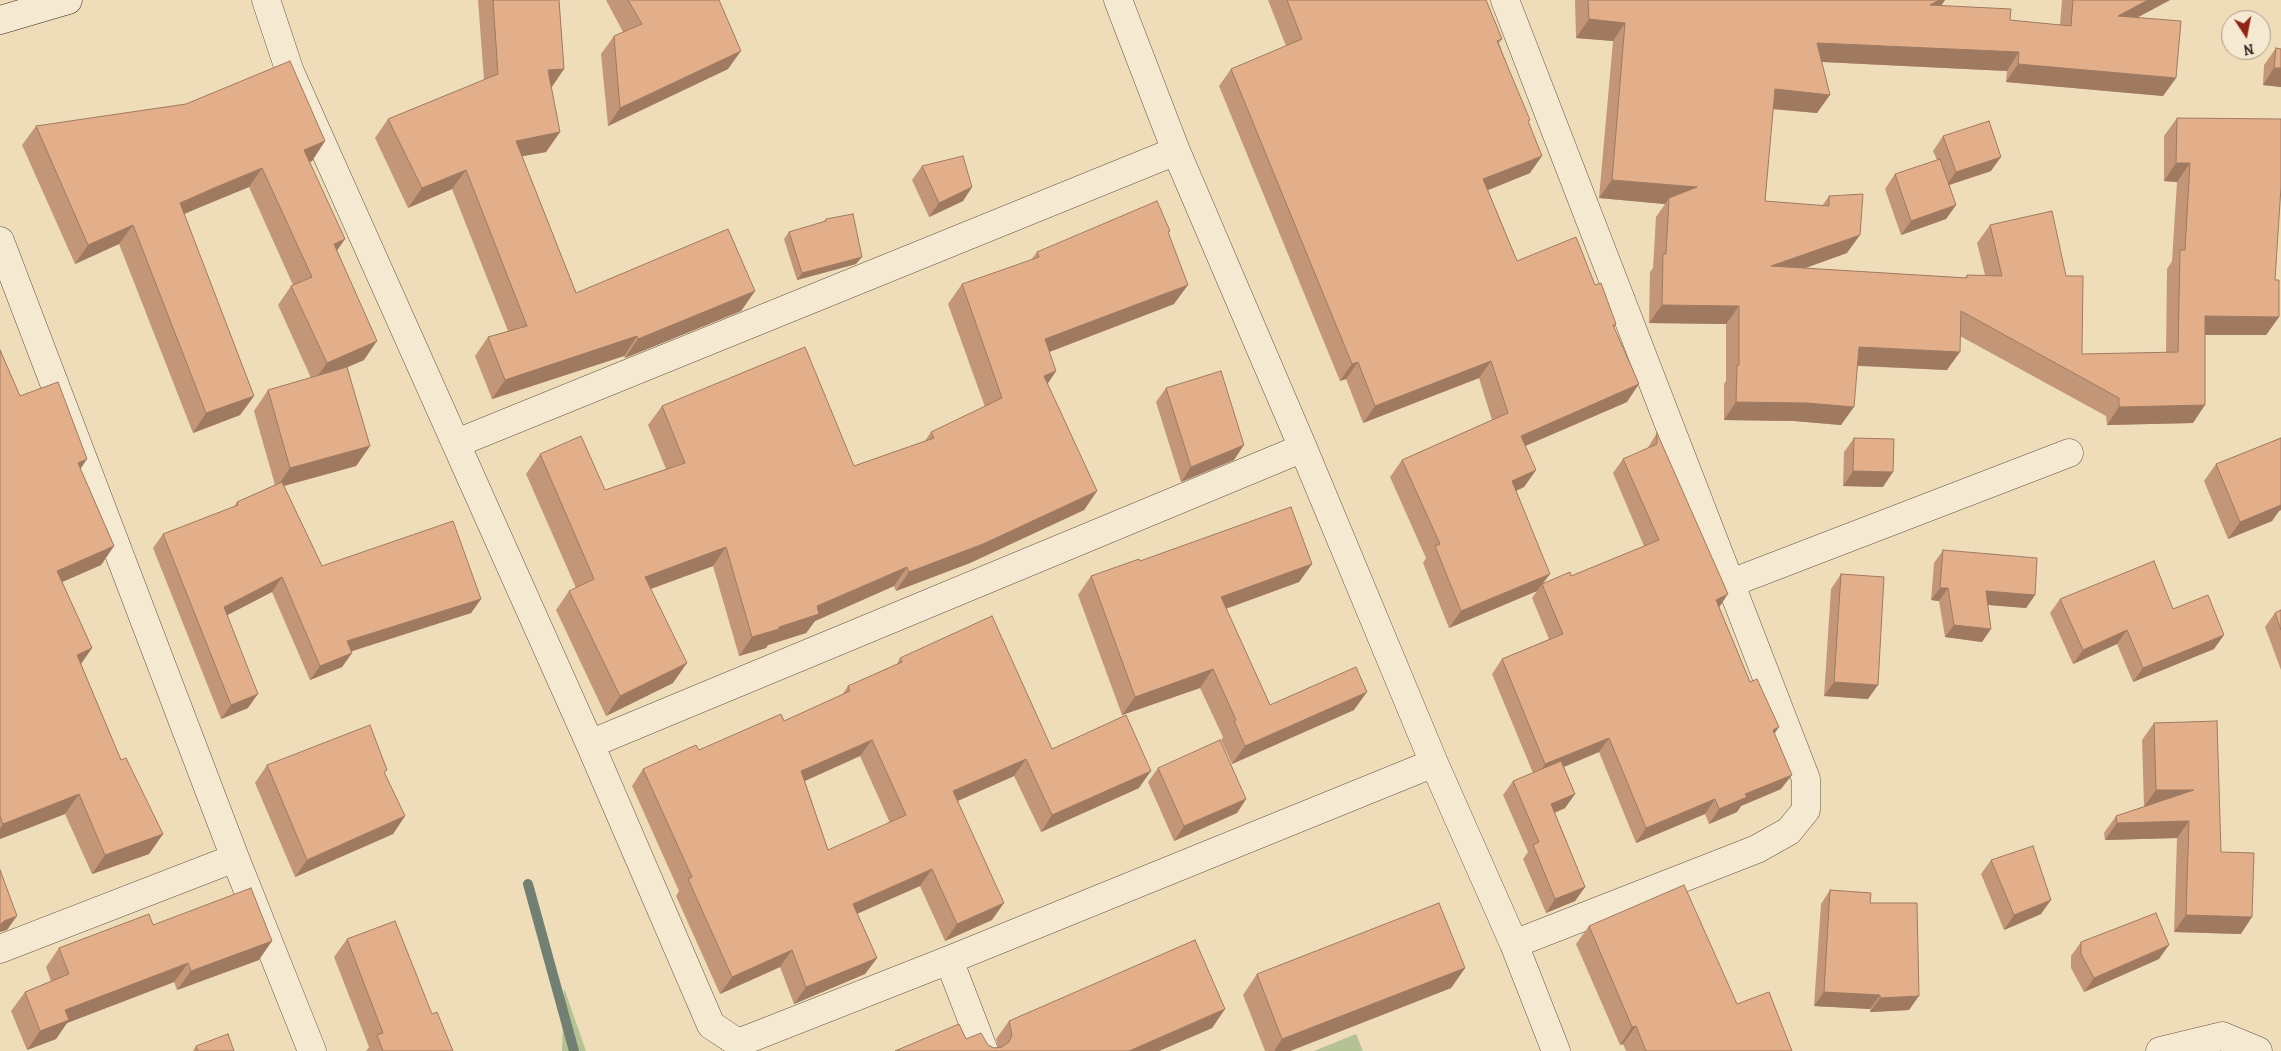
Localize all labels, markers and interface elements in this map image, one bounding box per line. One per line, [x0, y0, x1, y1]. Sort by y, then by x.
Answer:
north arrow [2221, 10, 2271, 60]
text: N [2242, 39, 2256, 60]

